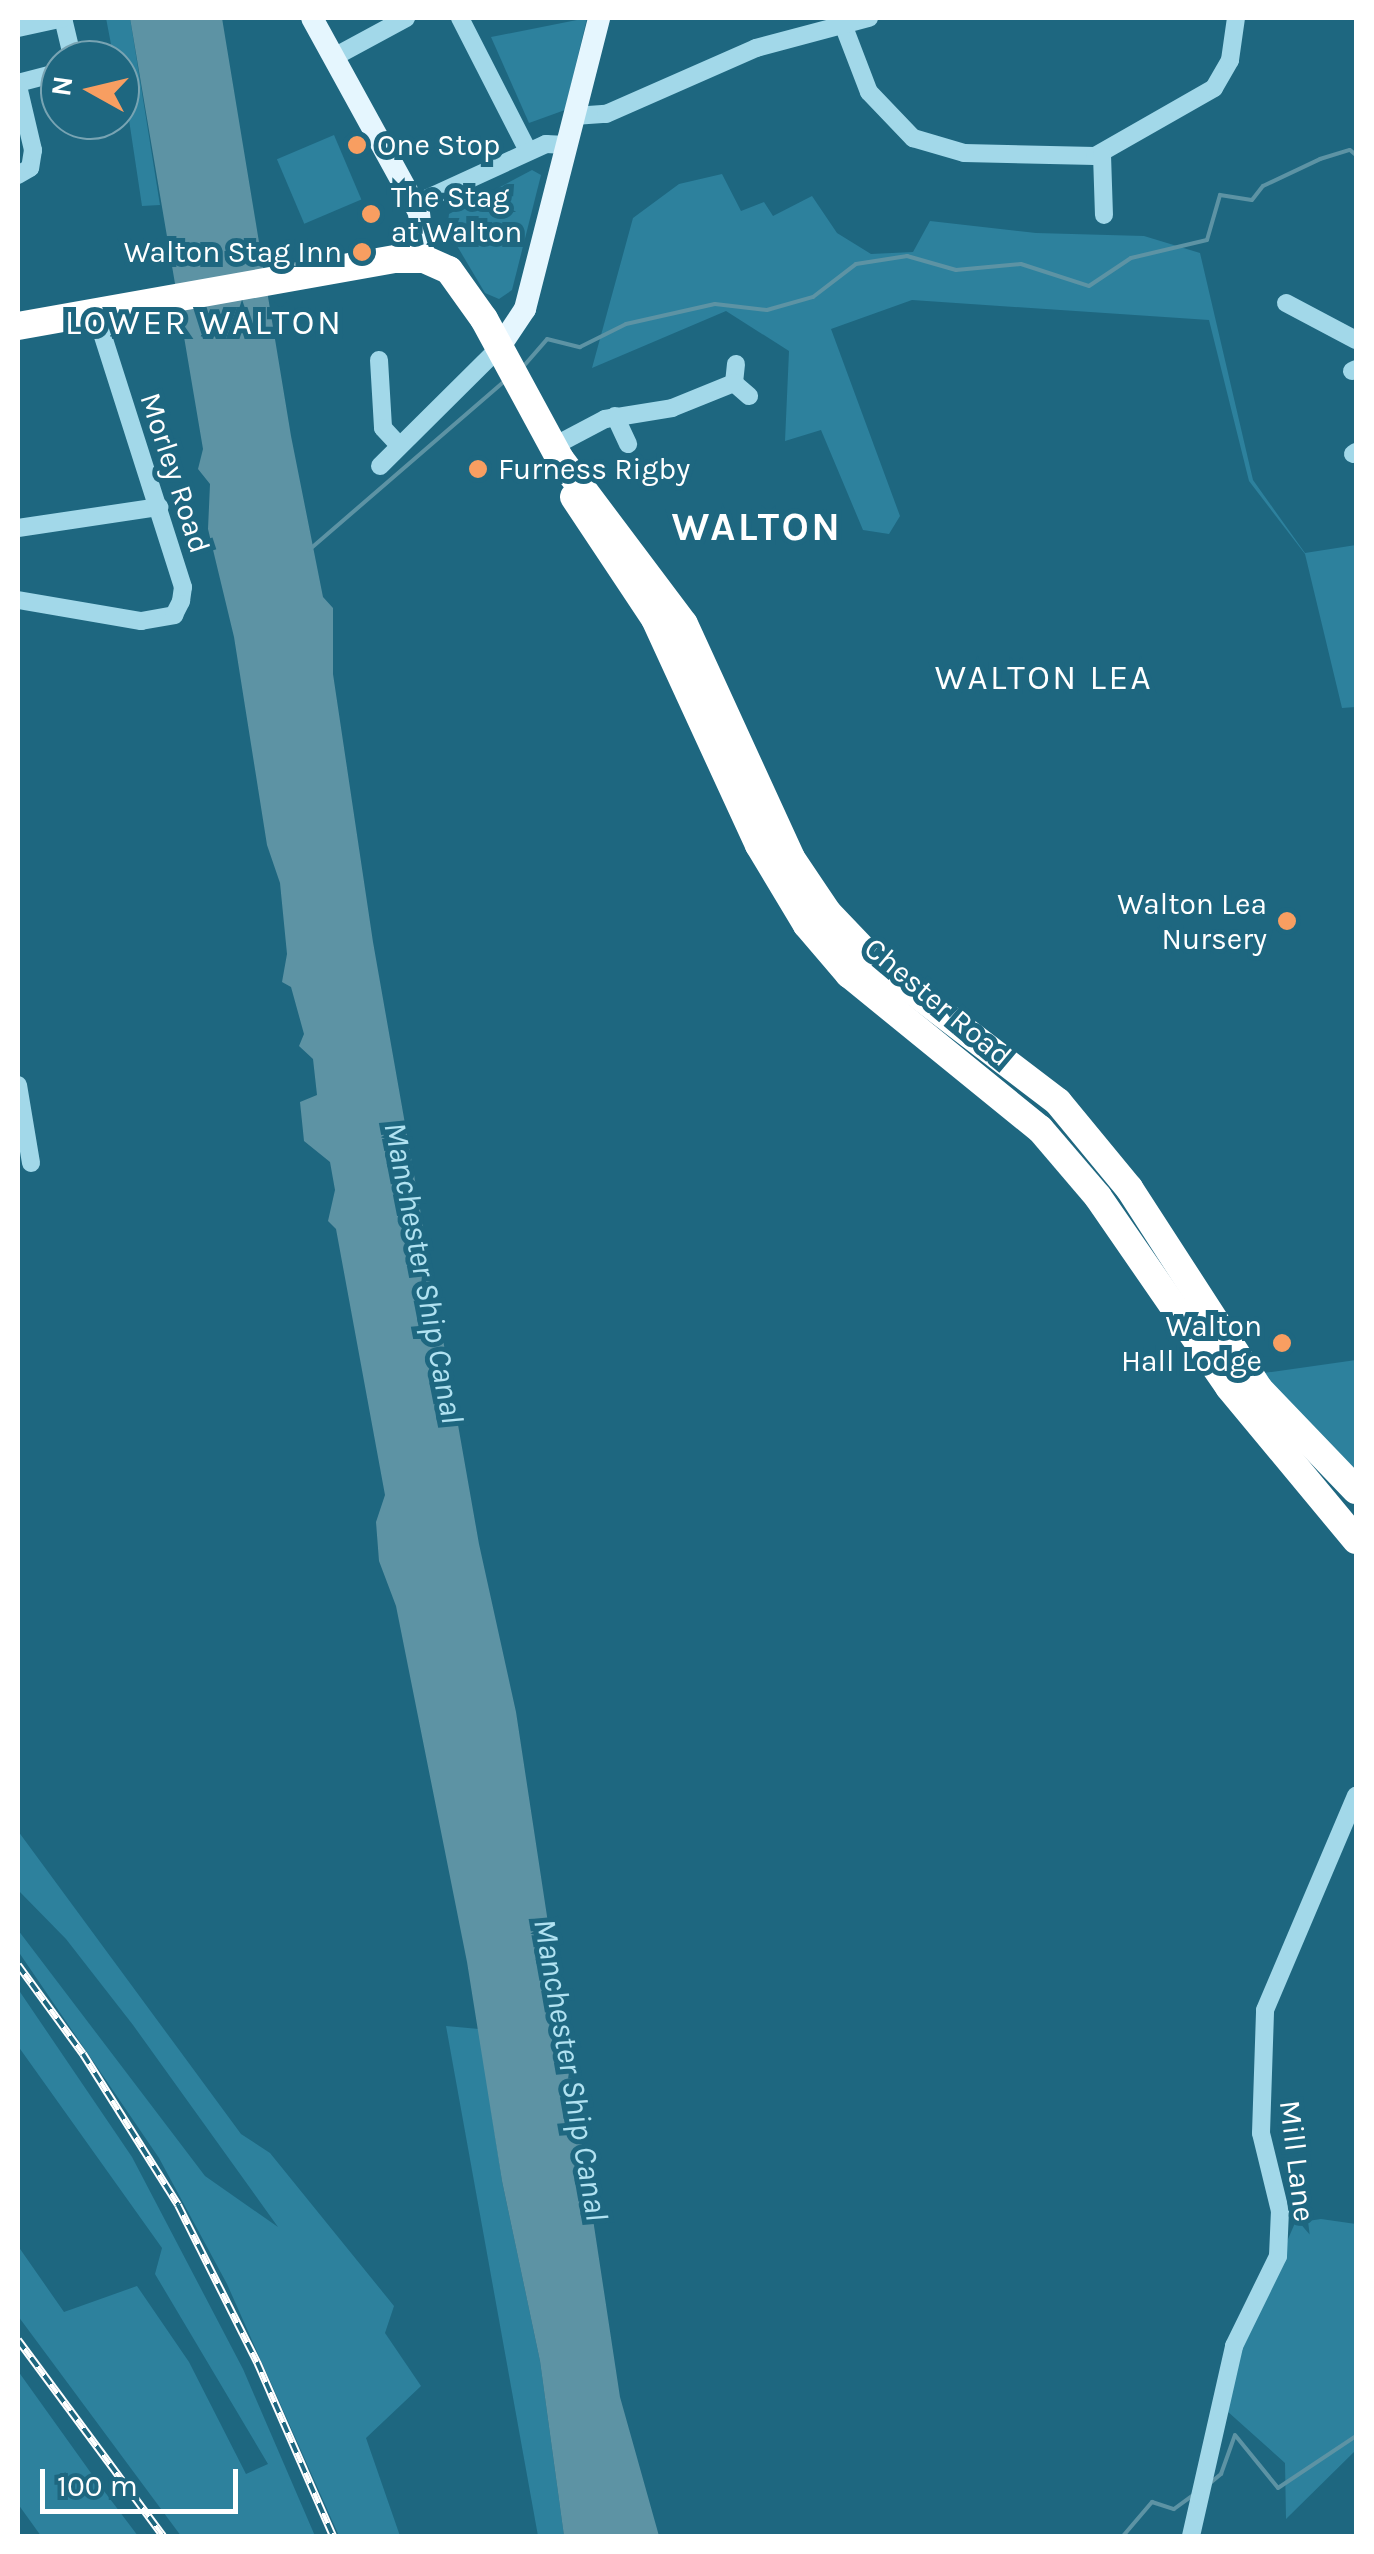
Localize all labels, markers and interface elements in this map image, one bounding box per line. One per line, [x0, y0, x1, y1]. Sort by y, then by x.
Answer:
north arrow [40, 40, 140, 140]
text: N [44, 74, 80, 98]
place label: One Stop [377, 127, 500, 163]
marker: One Stop [346, 134, 368, 156]
place label: The Stag at Walton [391, 179, 522, 250]
marker: The Stag at Walton [360, 203, 382, 225]
place label: Walton Stag Inn [124, 234, 342, 270]
marker: Walton Stag Inn [351, 241, 373, 263]
district label: LOWER WALTON [65, 302, 343, 344]
street label: Morley Road [132, 388, 218, 558]
place label: Furness Rigby [498, 451, 690, 487]
marker: Furness Rigby [467, 458, 489, 480]
district label: WALTON [672, 503, 842, 551]
district label: WALTON LEA [935, 657, 1153, 699]
place label: Walton Lea Nursery [1117, 886, 1267, 956]
marker: Walton Lea Nursery [1276, 910, 1298, 932]
street label: Chester Road [857, 930, 1019, 1074]
water label: Manchester Ship Canal [375, 1119, 471, 1427]
place label: Walton Hall Lodge [1121, 1308, 1262, 1378]
marker: Walton Hall Lodge [1271, 1332, 1293, 1354]
water label: Manchester Ship Canal [524, 1916, 616, 2224]
street label: Mill Lane [1272, 2098, 1322, 2224]
scale bar [45, 2449, 242, 2511]
text: 100 m [57, 2468, 138, 2504]

